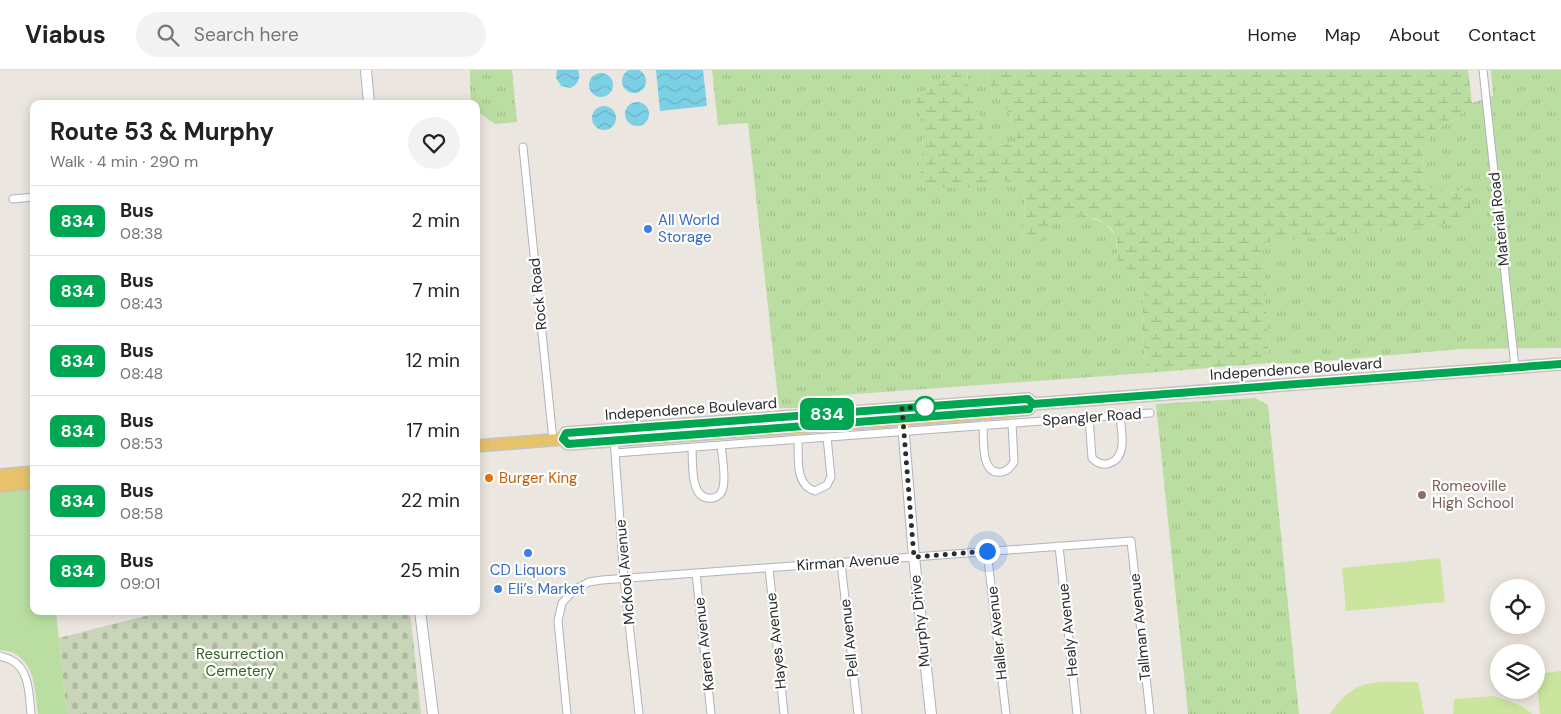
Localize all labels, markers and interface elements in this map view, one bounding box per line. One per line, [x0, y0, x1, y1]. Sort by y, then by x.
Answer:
search box [136, 12, 486, 57]
text: Viabus [25, 19, 106, 50]
icon: search [154, 21, 182, 49]
text: Search here [194, 22, 299, 47]
text: Home [1247, 23, 1297, 47]
text: Map [1325, 23, 1361, 47]
text: About [1389, 23, 1440, 47]
text: Contact [1468, 23, 1536, 47]
text: Route 53 & Murphy [50, 116, 274, 147]
button: heart [408, 117, 460, 169]
text: Walk · 4 min · 290 m [50, 151, 198, 172]
street label: Material Road [1484, 171, 1514, 267]
text: Bus [120, 198, 154, 223]
text: 2 min [412, 208, 460, 233]
text: 834 [61, 209, 94, 233]
place label: All World Storage [658, 210, 720, 247]
text: 08:38 [120, 223, 163, 244]
marker: All World Storage [642, 223, 654, 235]
street label: Rock Road [524, 257, 552, 331]
text: Bus [120, 268, 154, 293]
text: 7 min [412, 278, 460, 303]
text: 834 [61, 279, 94, 303]
text: 08:43 [120, 293, 163, 314]
text: Bus [120, 338, 154, 363]
text: 12 min [406, 348, 460, 373]
text: 834 [61, 349, 94, 373]
street label: Independence Boulevard [1209, 353, 1383, 385]
text: 08:48 [120, 363, 163, 384]
street label: Independence Boulevard [604, 393, 778, 425]
unlabelled marker [914, 396, 936, 418]
line badge: 834 [798, 398, 856, 430]
text: 834 [810, 402, 844, 426]
street label: Spangler Road [1042, 404, 1142, 430]
text: Bus [120, 408, 154, 433]
text: 17 min [406, 418, 460, 443]
text: 834 [61, 419, 94, 443]
text: 08:53 [120, 433, 163, 454]
place label: Burger King [499, 468, 577, 488]
marker: Burger King [483, 472, 495, 484]
place label: Romeoville High School [1432, 476, 1514, 513]
text: Bus [120, 478, 154, 503]
text: 22 min [401, 488, 460, 513]
text: 834 [61, 489, 94, 513]
marker: Romeoville High School [1416, 489, 1428, 501]
text: 08:58 [120, 503, 163, 524]
street label: McKool Avenue [610, 519, 640, 625]
your location [975, 539, 1000, 564]
marker: CD Liquors [522, 547, 534, 559]
text: Bus [120, 548, 154, 573]
street label: Kirman Avenue [796, 548, 900, 576]
text: 25 min [400, 558, 460, 583]
text: 834 [61, 559, 94, 583]
place label: CD Liquors [490, 560, 566, 580]
text: 09:01 [120, 573, 160, 594]
street label: Tallman Avenue [1124, 573, 1156, 681]
street label: Murphy Drive [905, 574, 935, 668]
place label: Eli’s Market [508, 579, 585, 599]
map controls [1490, 579, 1545, 699]
button: locate [1490, 579, 1545, 634]
street label: Healy Avenue [1053, 582, 1083, 678]
marker: Eli’s Market [492, 583, 504, 595]
street label: Haller Avenue [982, 585, 1012, 681]
street label: Hayes Avenue [761, 592, 791, 690]
street label: Karen Avenue [689, 596, 719, 692]
street label: Pell Avenue [835, 598, 863, 678]
park label: Resurrection Cemetery [196, 644, 284, 681]
button: layers [1490, 644, 1545, 699]

